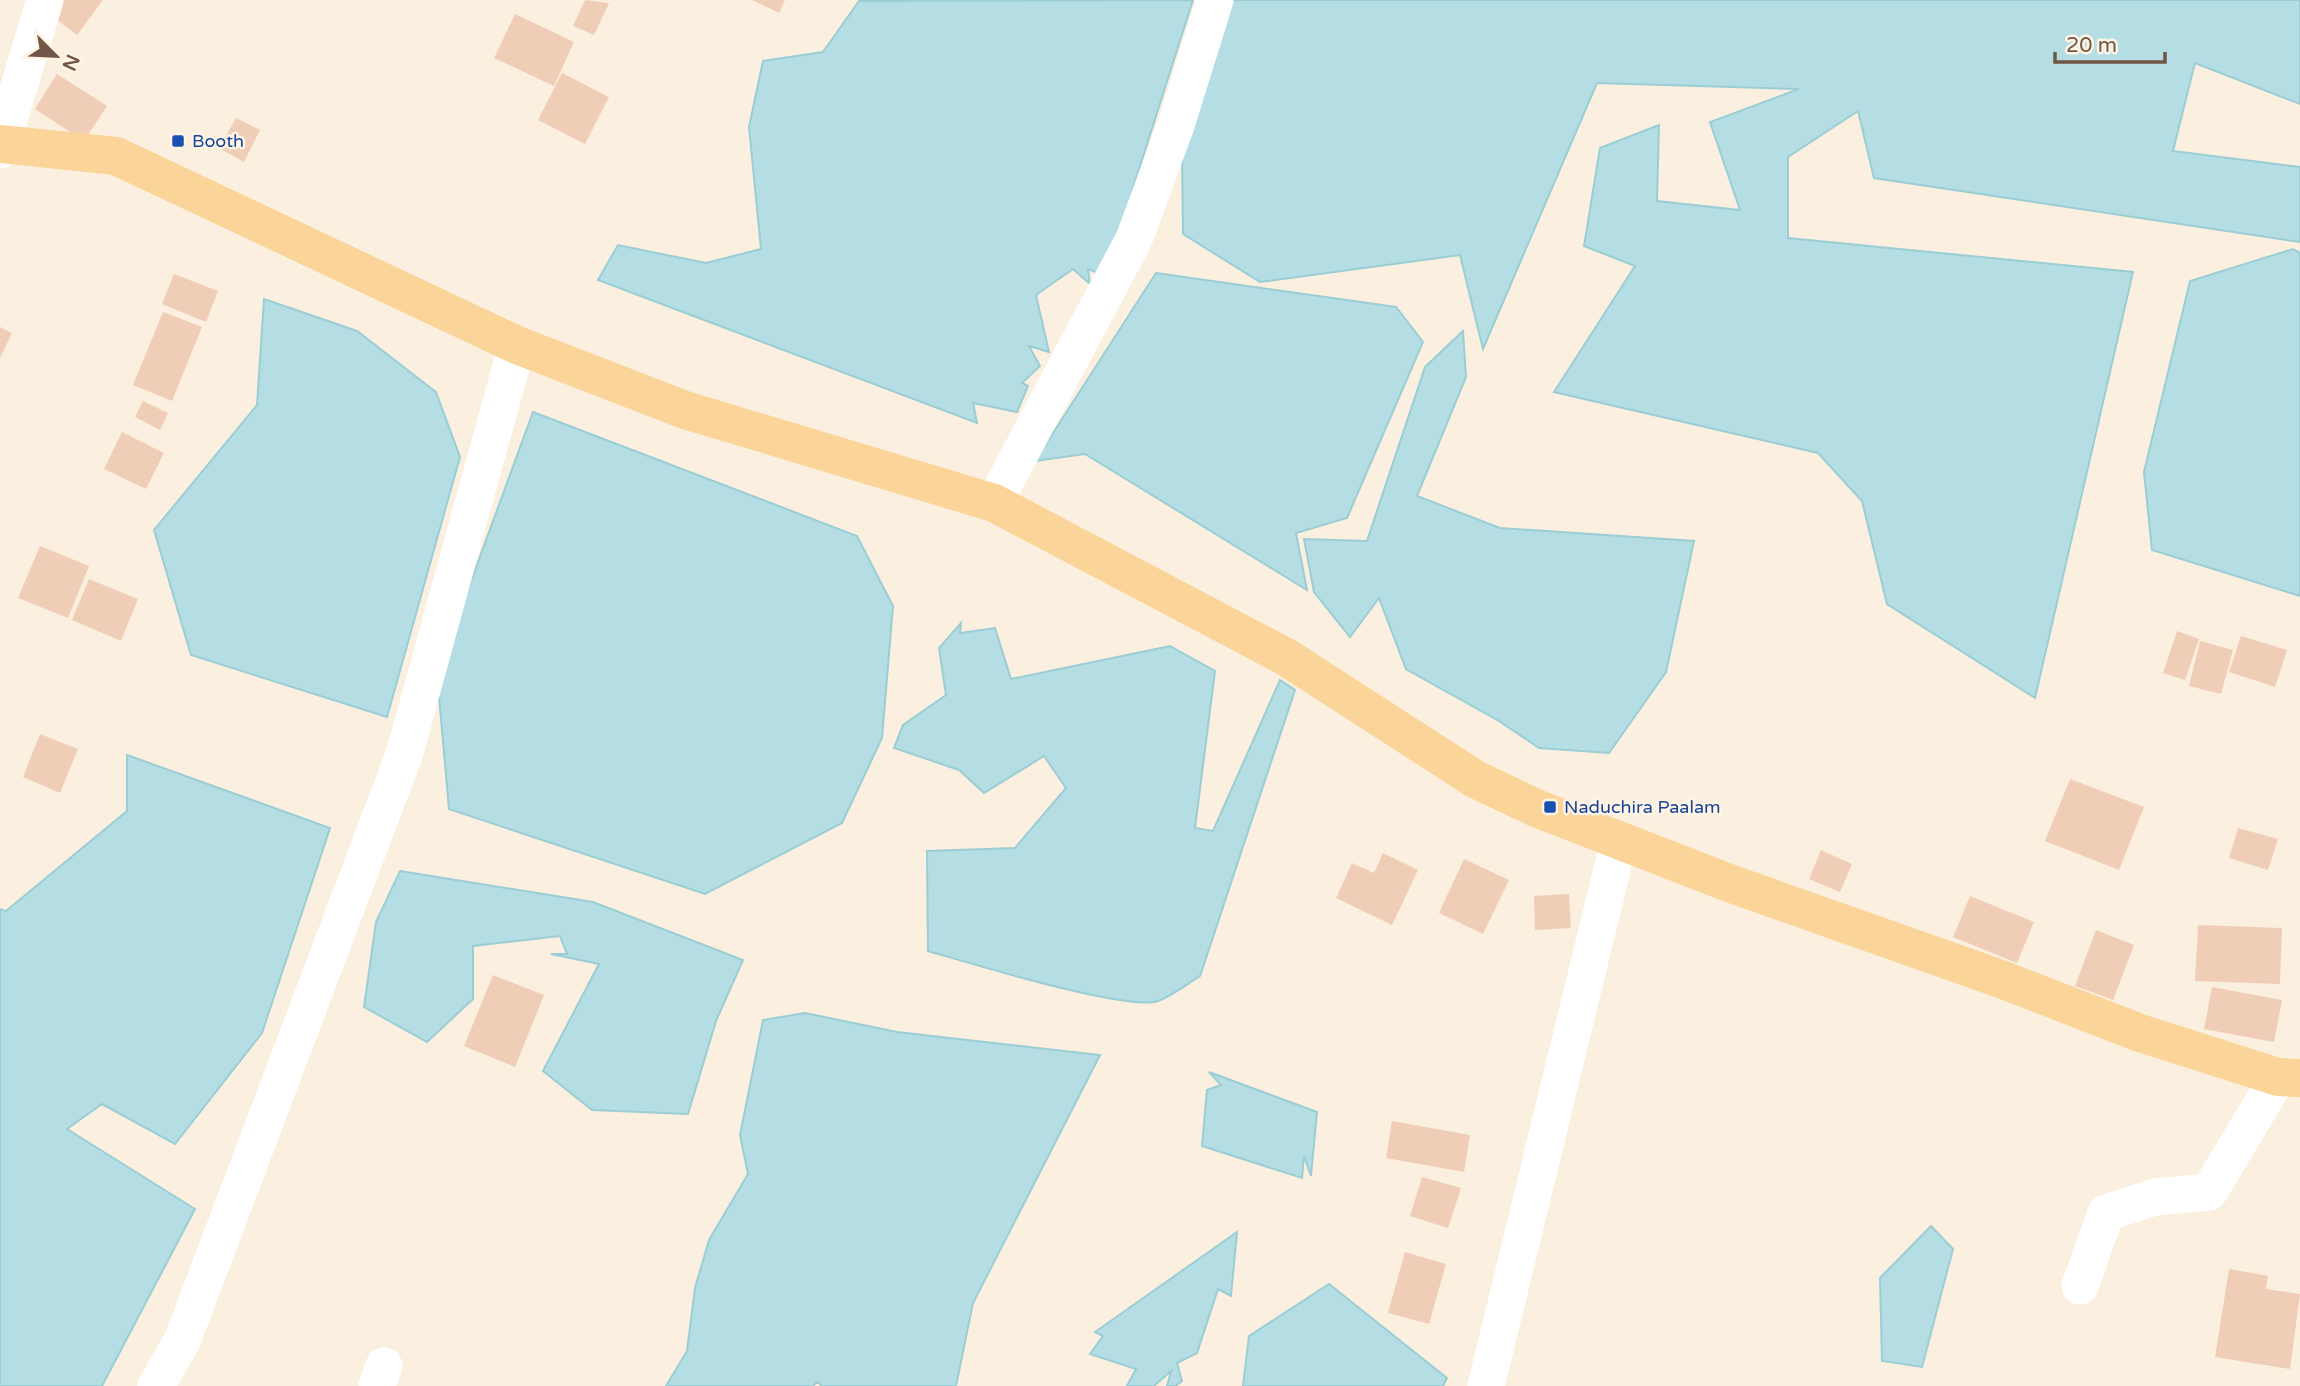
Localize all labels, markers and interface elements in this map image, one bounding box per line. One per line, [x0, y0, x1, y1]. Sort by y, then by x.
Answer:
north arrow [21, 21, 91, 91]
scale bar [2055, 21, 2165, 65]
text: 20 m [2066, 33, 2117, 58]
text: N [57, 51, 84, 74]
place label: Booth [192, 130, 244, 152]
marker: Booth [170, 133, 186, 149]
place label: Naduchira Paalam [1564, 796, 1721, 818]
marker: Naduchira Paalam [1542, 799, 1558, 815]

